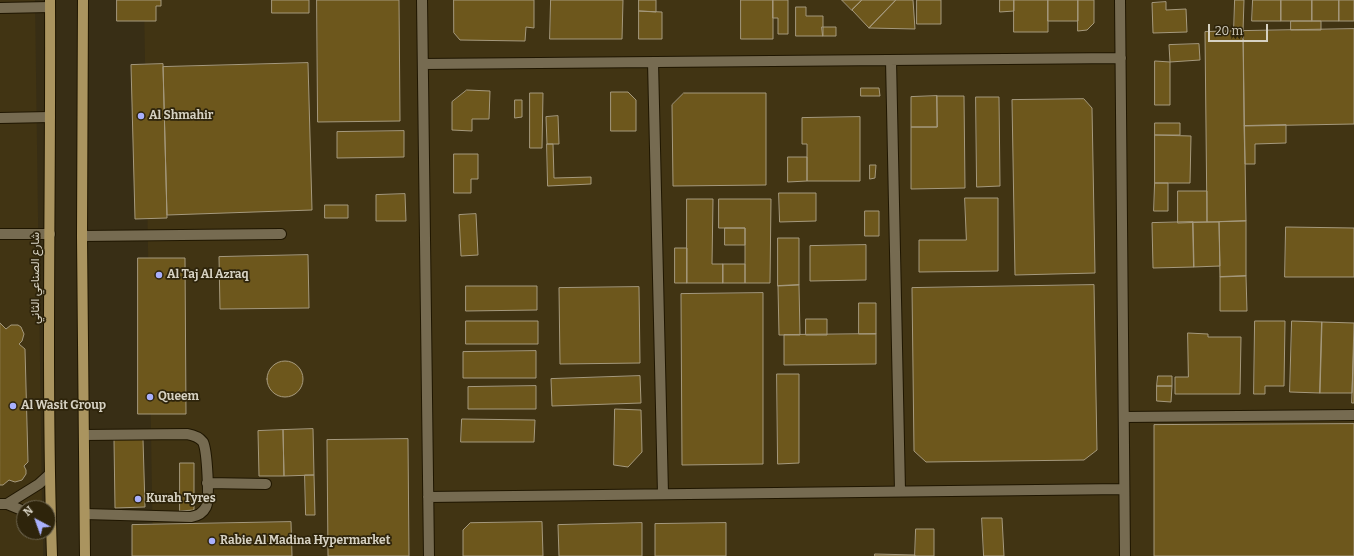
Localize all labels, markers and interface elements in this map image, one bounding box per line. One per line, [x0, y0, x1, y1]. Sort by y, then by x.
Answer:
scale bar [1210, 16, 1270, 42]
text: 20 m [1215, 24, 1243, 38]
place label: Al Shmahir [149, 109, 213, 123]
marker: Al Shmahir [136, 111, 146, 121]
street label: شارع الصناعي الثاني [29, 232, 43, 324]
place label: Al Taj Al Azraq [167, 268, 249, 282]
marker: Al Taj Al Azraq [154, 270, 164, 280]
place label: Queem [158, 390, 199, 404]
marker: Queem [145, 392, 155, 402]
place label: Al Wasit Group [21, 399, 106, 413]
marker: Al Wasit Group [8, 401, 18, 411]
place label: Kurah Tyres [146, 492, 216, 506]
marker: Kurah Tyres [133, 494, 143, 504]
north arrow [16, 500, 56, 540]
text: N [21, 504, 36, 519]
place label: Rabie Al Madina Hypermarket [220, 534, 390, 548]
marker: Rabie Al Madina Hypermarket [207, 536, 217, 546]

